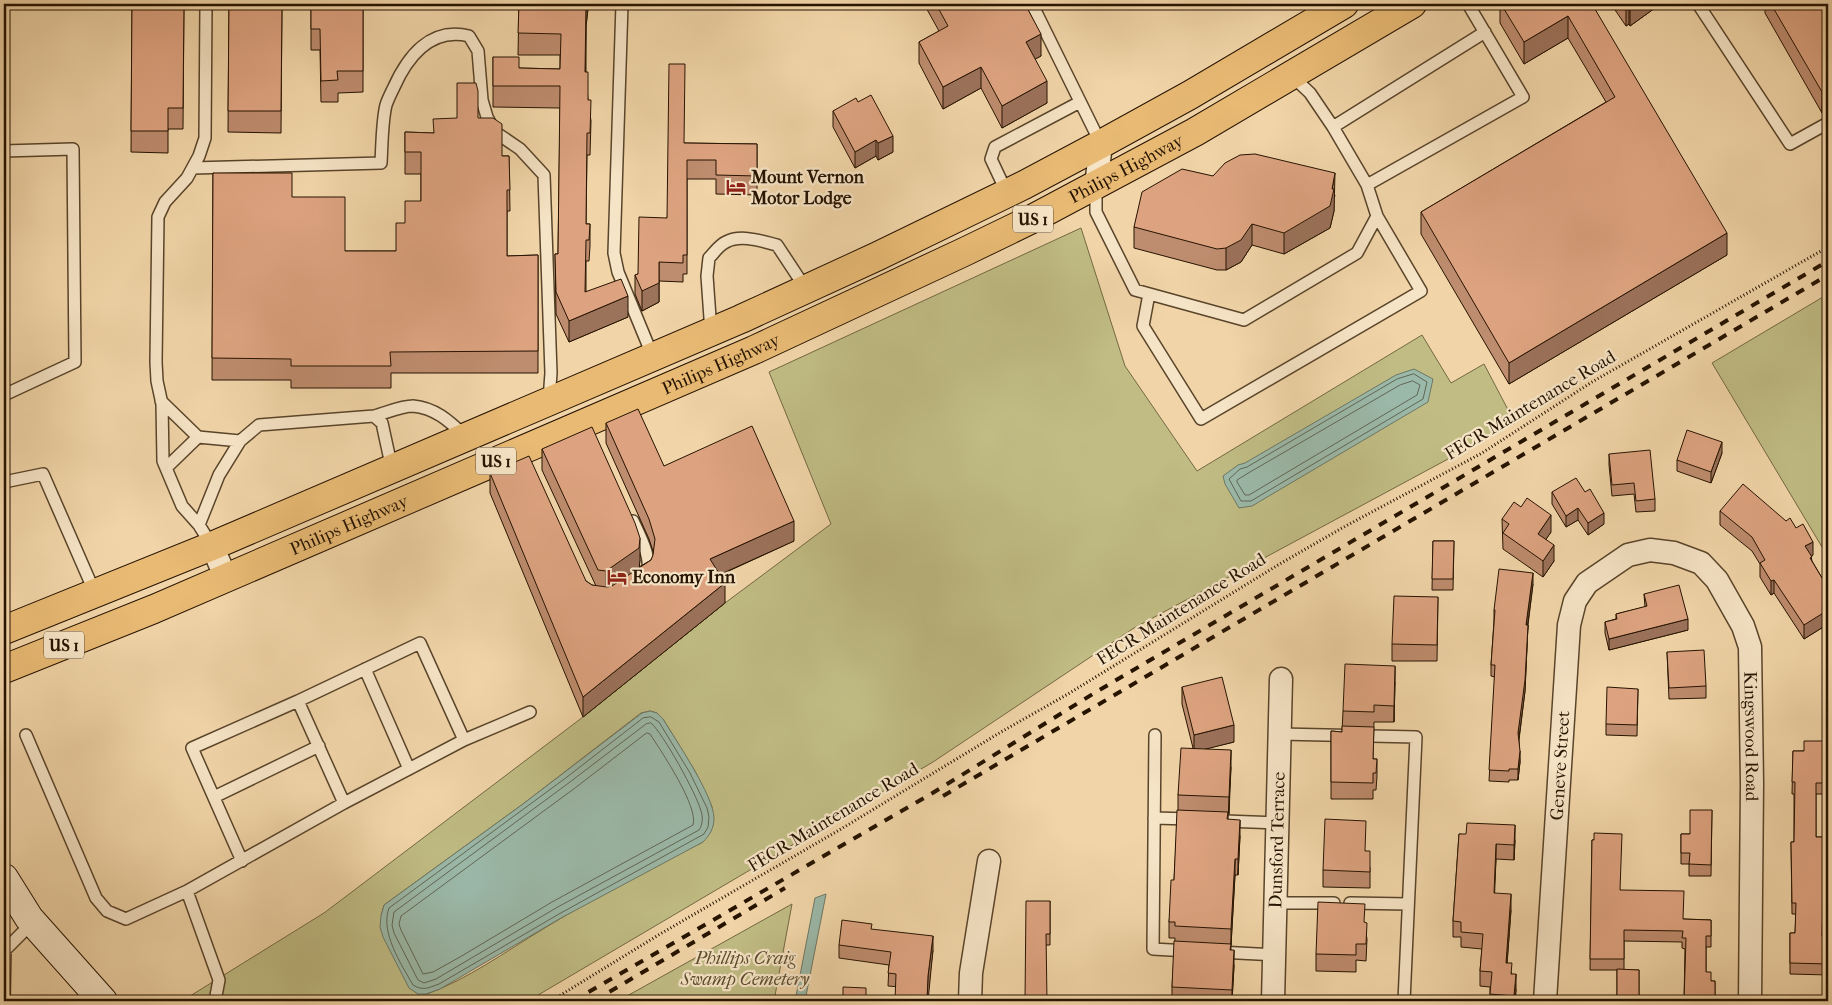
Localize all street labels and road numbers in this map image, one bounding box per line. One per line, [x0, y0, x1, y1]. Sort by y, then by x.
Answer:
street label: Philips Highway [1065, 130, 1188, 208]
road number: US 1 [1013, 205, 1053, 232]
street label: Philips Highway [659, 329, 785, 399]
street label: FECR Maintenance Road [1441, 346, 1620, 465]
road number: US 1 [476, 448, 516, 474]
street label: Philips Highway [287, 490, 413, 560]
street label: FECR Maintenance Road [1093, 549, 1270, 670]
road number: US 1 [44, 632, 84, 658]
street label: Kingswood Road [1739, 671, 1762, 802]
street label: Geneve Street [1547, 710, 1575, 821]
street label: FECR Maintenance Road [744, 758, 923, 877]
street label: Dunsford Terrace [1265, 771, 1290, 909]

